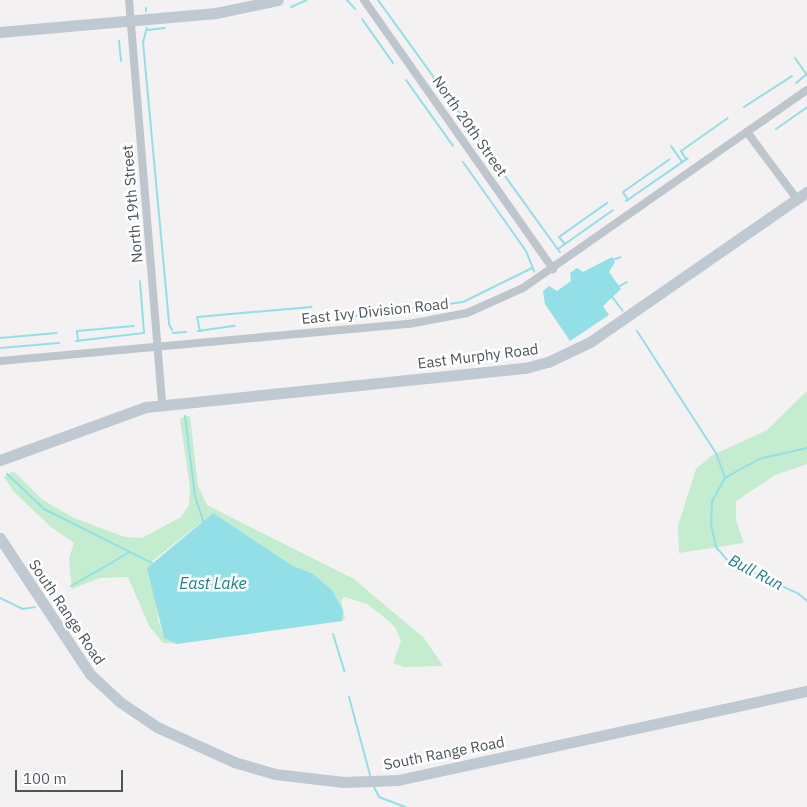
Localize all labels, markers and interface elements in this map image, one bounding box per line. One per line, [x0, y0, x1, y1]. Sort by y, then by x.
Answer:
street label: North 20th Street [429, 72, 511, 180]
street label: North 19th Street [118, 144, 146, 264]
street label: East Ivy Division Road [300, 294, 450, 328]
street label: East Murphy Road [417, 340, 539, 372]
water label: Bull Run [725, 550, 787, 594]
street label: South Range Road [25, 556, 109, 668]
water label: East Lake [179, 573, 247, 593]
street label: South Range Road [382, 732, 506, 774]
scale bar [18, 760, 125, 792]
text: 100 m [23, 769, 67, 788]

